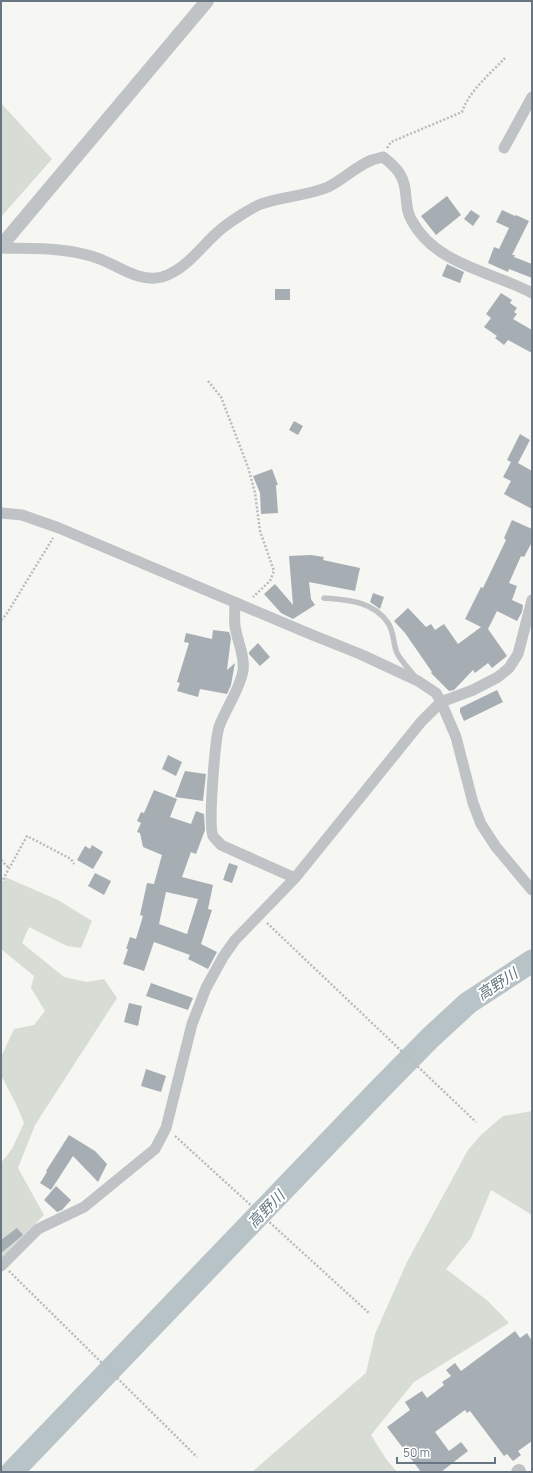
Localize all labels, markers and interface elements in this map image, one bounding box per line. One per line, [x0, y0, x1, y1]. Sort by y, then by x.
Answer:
water label: 高野川 [472, 962, 523, 1005]
water label: 高野川 [243, 1184, 291, 1232]
scale bar [397, 1439, 495, 1465]
text: 50 m [403, 1444, 430, 1461]

